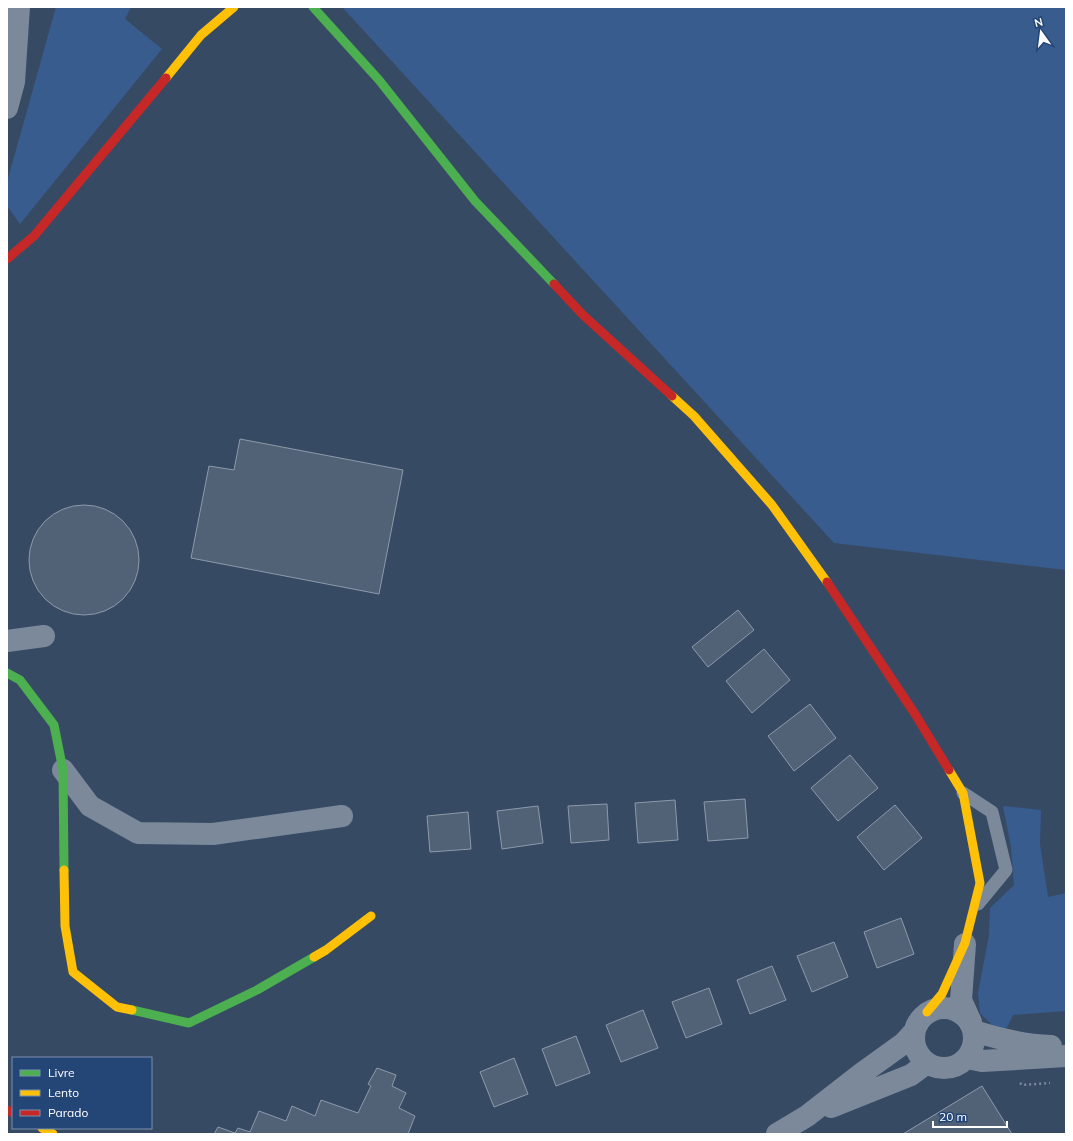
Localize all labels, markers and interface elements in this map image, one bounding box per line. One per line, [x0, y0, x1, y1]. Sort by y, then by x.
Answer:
north arrow [1021, 12, 1061, 52]
text: N [1033, 14, 1044, 30]
legend [12, 1057, 152, 1129]
text: Livre [48, 1065, 75, 1080]
text: Lento [48, 1085, 79, 1100]
scale bar [933, 1103, 1007, 1129]
text: Parado [48, 1105, 88, 1120]
text: 20 m [939, 1109, 967, 1124]

